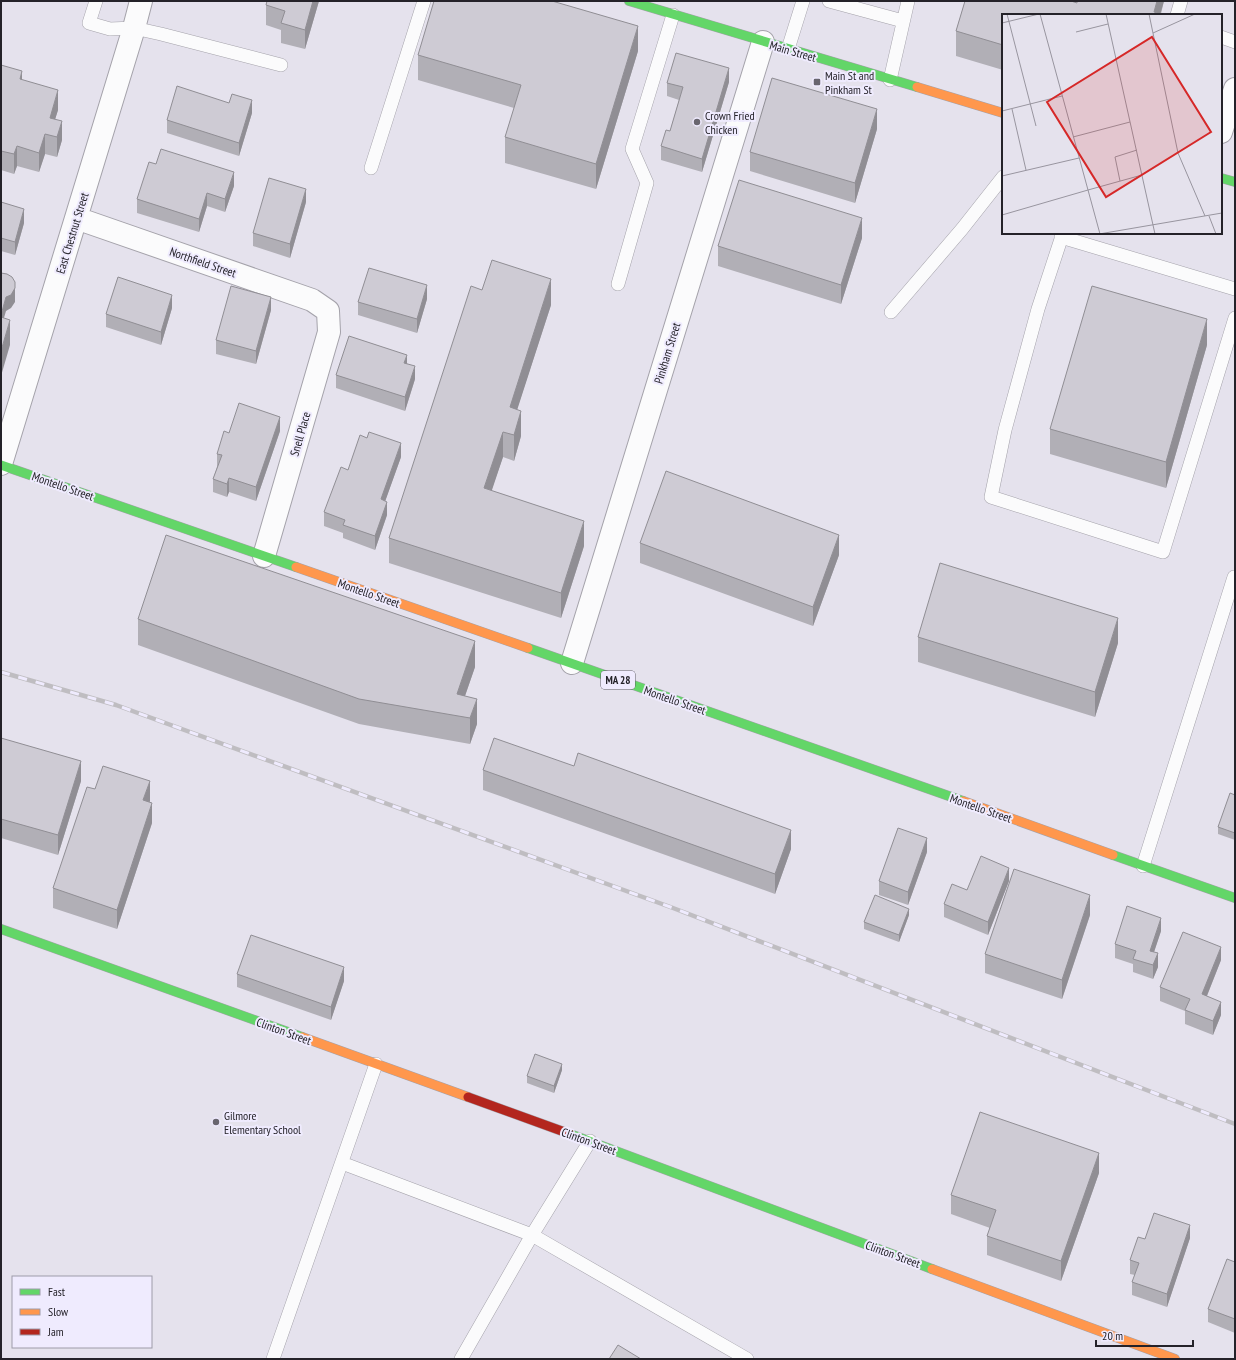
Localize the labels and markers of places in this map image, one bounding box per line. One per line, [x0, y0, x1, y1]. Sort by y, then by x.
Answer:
place label: Main St and Pinkham St [825, 68, 874, 97]
marker: Main St and Pinkham St [812, 77, 822, 87]
place label: Crown Fried Chicken [705, 108, 755, 137]
marker: Crown Fried Chicken [692, 117, 702, 127]
place label: Gilmore Elementary School [224, 1108, 301, 1137]
marker: Gilmore Elementary School [211, 1117, 221, 1127]

